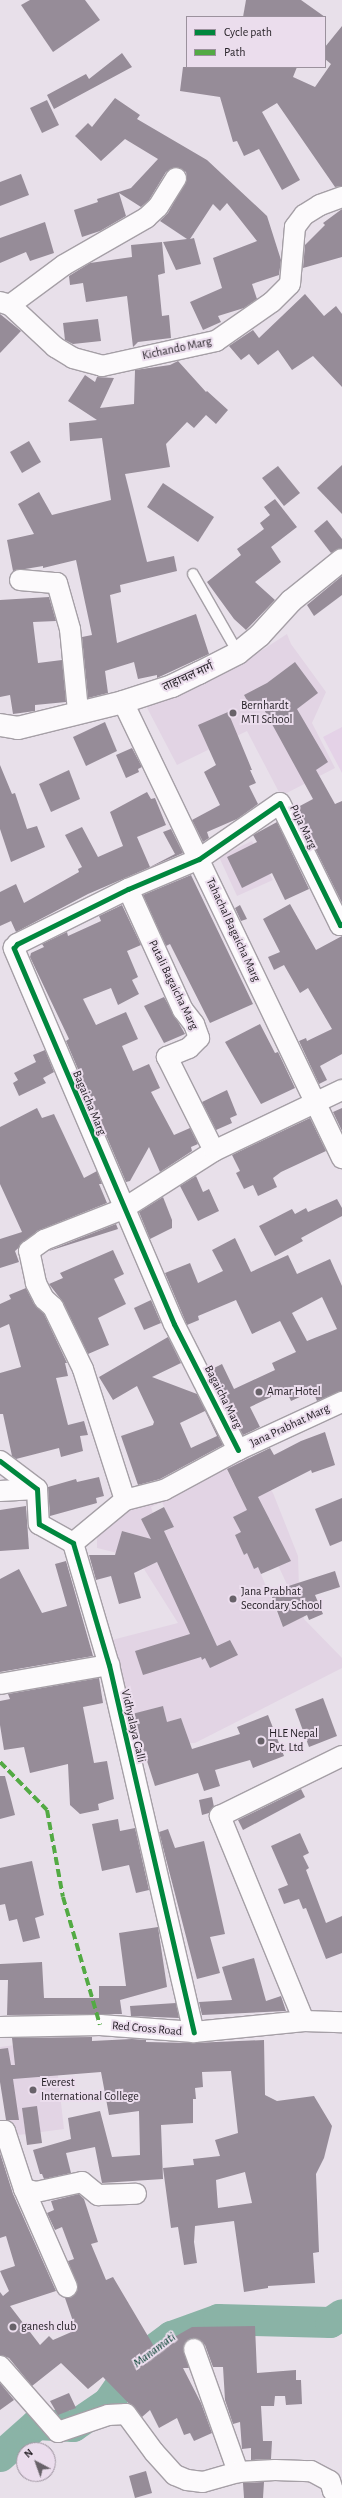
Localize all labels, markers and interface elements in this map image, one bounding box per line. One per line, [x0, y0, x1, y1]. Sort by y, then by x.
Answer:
legend [186, 16, 326, 68]
text: Cycle path [224, 26, 272, 38]
text: Path [224, 46, 246, 58]
street label: Kichando Marg [141, 335, 213, 363]
street label: ताहाचल मार्ग [160, 659, 216, 695]
place label: Bernhardt MTI School [241, 699, 293, 727]
marker: Bernhardt MTI School [228, 708, 238, 718]
street label: Puja Marg [286, 803, 320, 851]
street label: Tahachal Bagaicha Marg [203, 876, 263, 984]
street label: Putali Bagaicha Marg [145, 938, 201, 1032]
street label: Bagaicha Marg [69, 1068, 109, 1138]
street label: Bagaicha Marg [201, 1363, 245, 1431]
place label: Amar Hotel [267, 1385, 321, 1399]
marker: Amar Hotel [254, 1387, 264, 1397]
street label: Jana Prabhat Marg [248, 1401, 332, 1451]
place label: Jana Prabhat Secondary School [241, 1585, 322, 1613]
marker: Jana Prabhat Secondary School [228, 1594, 238, 1604]
street label: Vidhyalaya Galli [118, 1688, 148, 1764]
place label: HLE Nepal Pvt. Ltd [269, 1727, 318, 1755]
marker: HLE Nepal Pvt. Ltd [256, 1736, 266, 1746]
street label: Red Cross Road [111, 2019, 183, 2039]
place label: Everest International College [41, 2076, 139, 2104]
marker: Everest International College [28, 2085, 38, 2095]
place label: ganesh club [21, 2320, 76, 2334]
marker: ganesh club [8, 2322, 18, 2332]
water label: Manamati [131, 2330, 179, 2372]
north arrow [16, 2442, 56, 2482]
text: N [22, 2447, 35, 2460]

